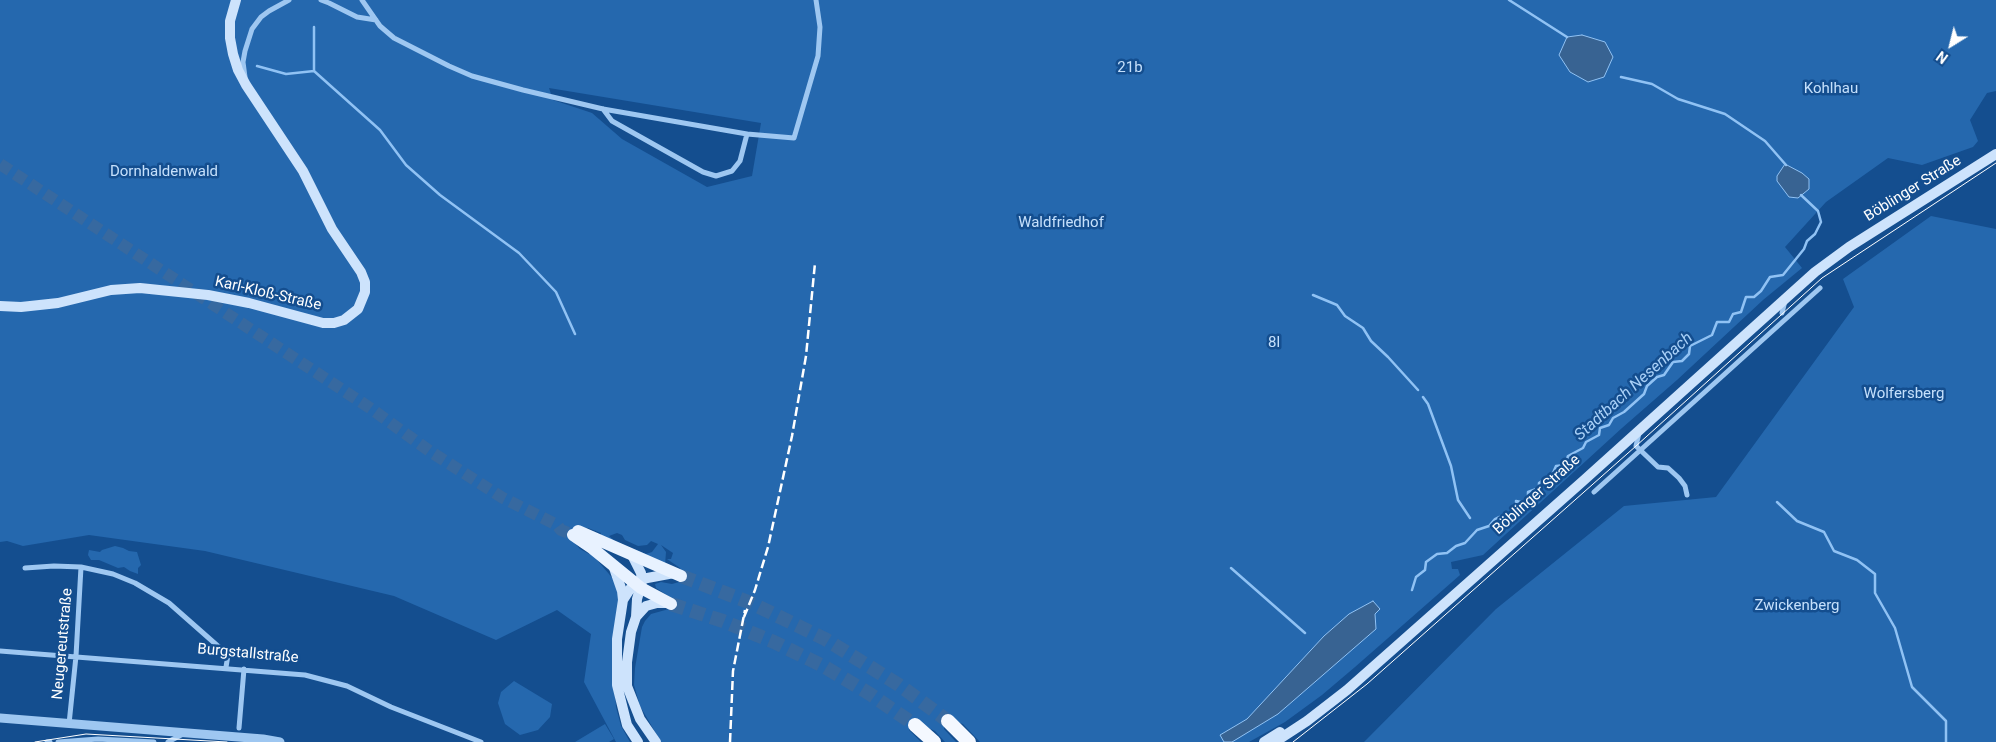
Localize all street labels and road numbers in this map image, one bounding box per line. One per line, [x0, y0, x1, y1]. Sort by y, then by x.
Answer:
street label: Böblinger Straße [1861, 152, 1965, 226]
street label: Karl-Kloß-Straße [213, 273, 323, 315]
street label: Böblinger Straße [1490, 451, 1584, 539]
street label: Neugereutstraße [49, 588, 77, 700]
street label: Burgstallstraße [197, 641, 299, 667]

